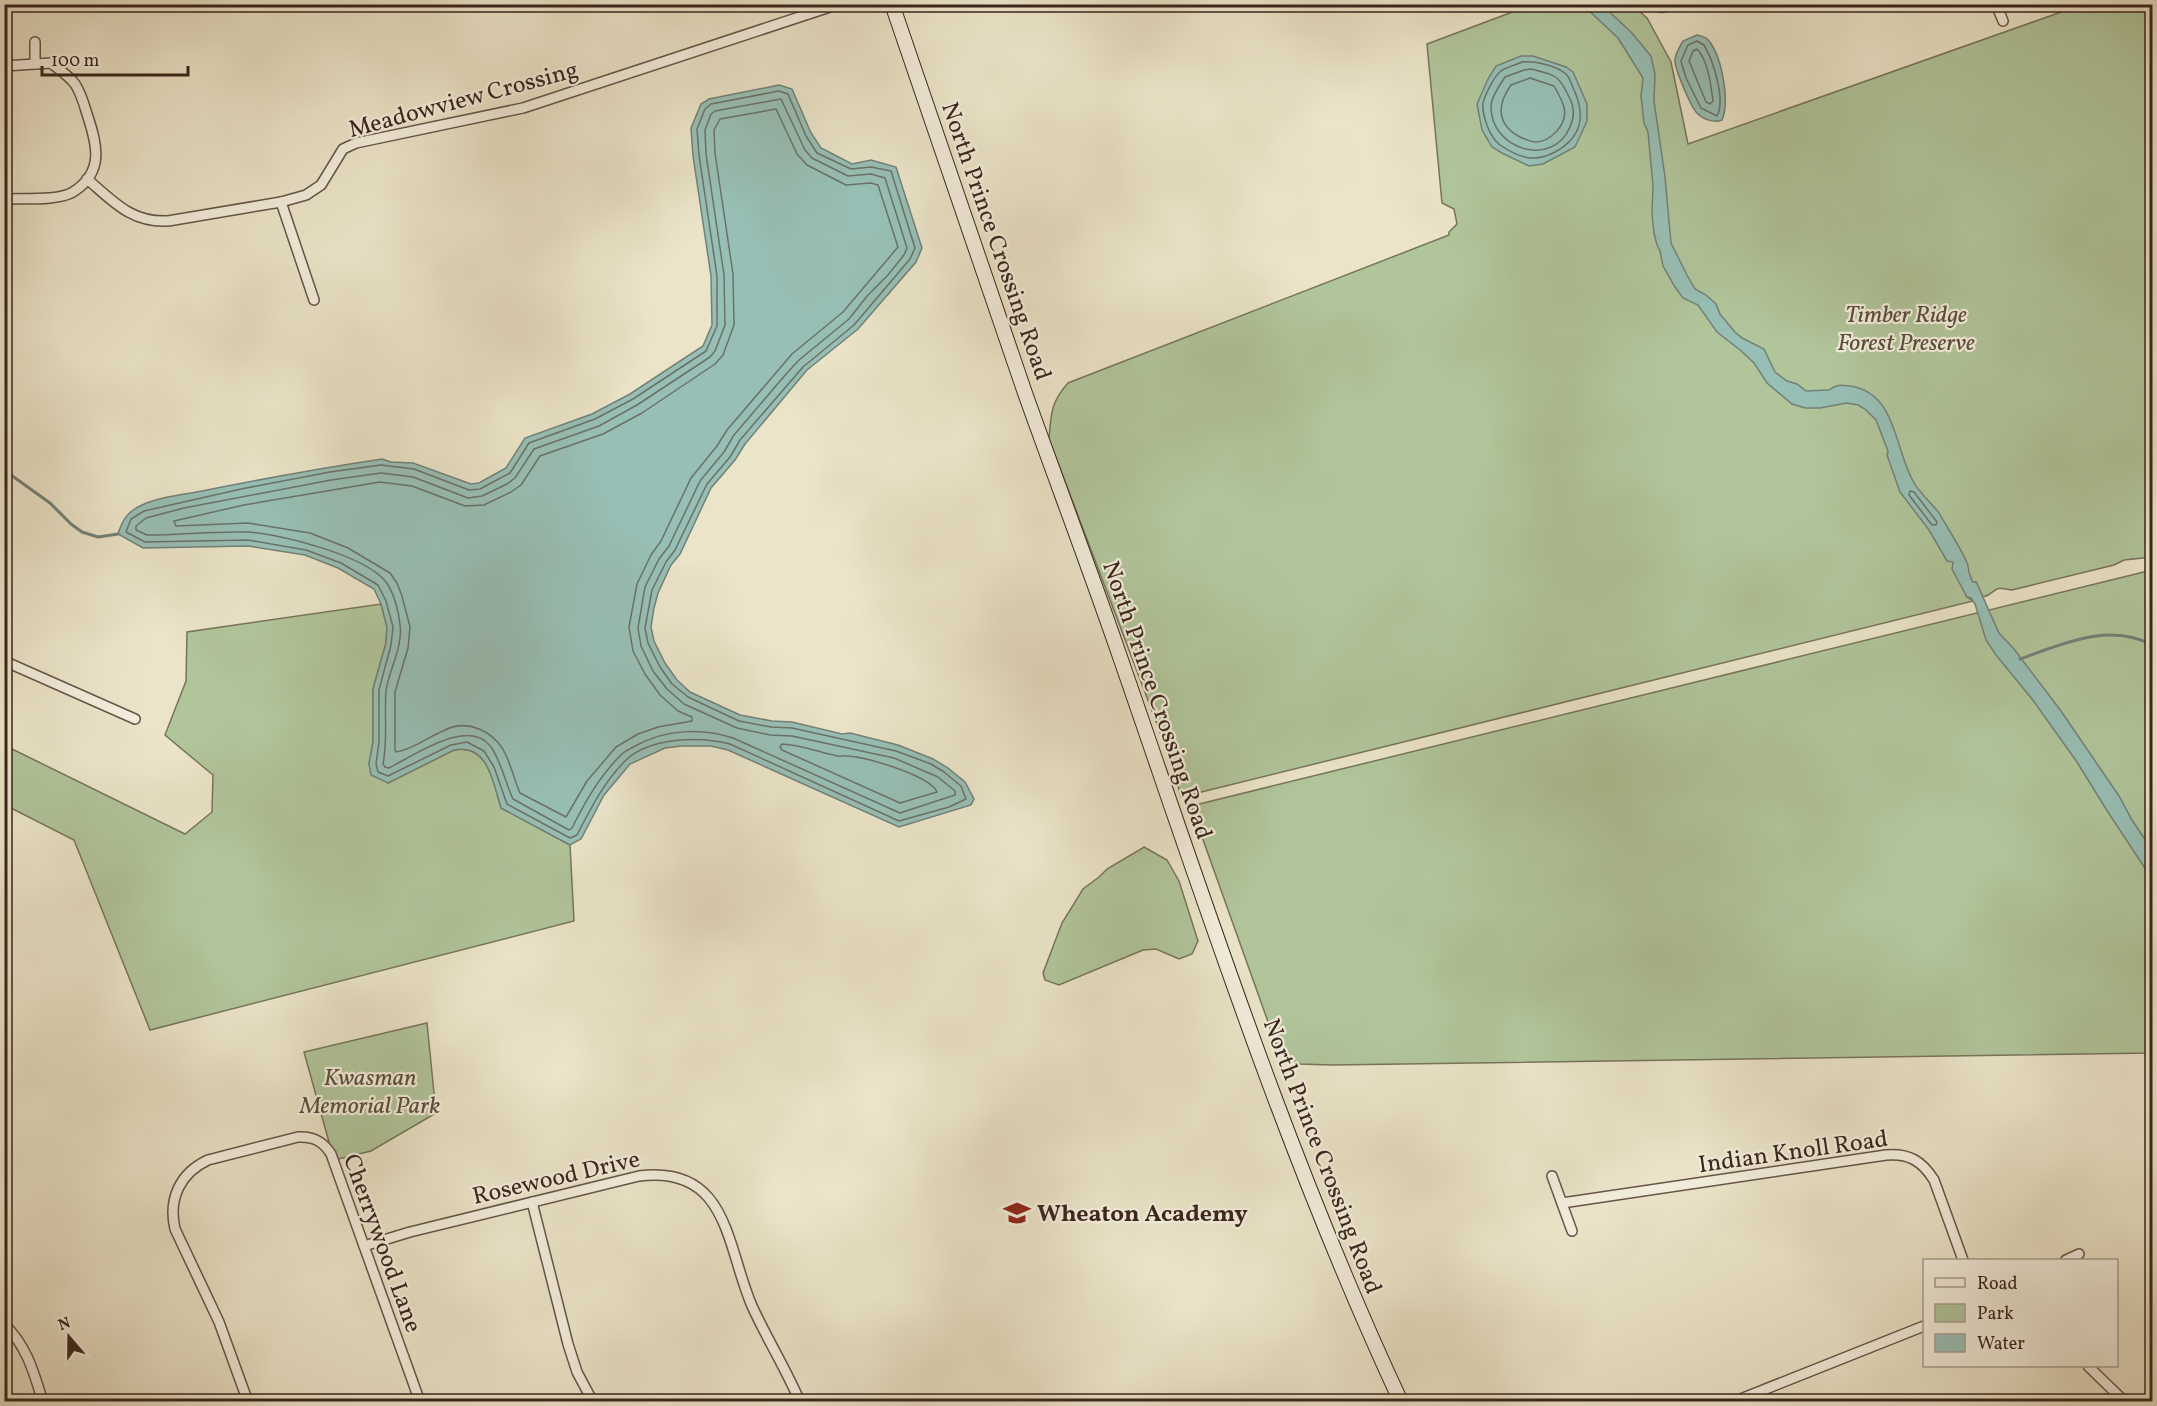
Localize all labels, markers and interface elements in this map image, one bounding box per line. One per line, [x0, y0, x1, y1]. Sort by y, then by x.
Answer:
scale bar [42, 39, 188, 77]
text: 100 m [51, 49, 100, 74]
street label: Meadowview Crossing [345, 54, 582, 148]
street label: North Prince Crossing Road [931, 98, 1059, 385]
park label: Timber Ridge Forest Preserve [1837, 299, 1975, 361]
street label: North Prince Crossing Road [1092, 557, 1220, 844]
street label: North Prince Crossing Road [1253, 1014, 1389, 1299]
park label: Kwasman Memorial Park [299, 1062, 440, 1124]
street label: Indian Knoll Road [1696, 1123, 1890, 1183]
street label: Rosewood Drive [469, 1143, 644, 1215]
street label: Cherrywood Lane [333, 1150, 429, 1338]
school or university icon: Wheaton Academy [1002, 1198, 1032, 1228]
place label: Wheaton Academy [1037, 1198, 1248, 1232]
legend [1923, 1259, 2118, 1367]
text: Road [1977, 1272, 2018, 1297]
text: Park [1977, 1302, 2014, 1327]
north arrow [39, 1307, 99, 1367]
text: N [55, 1312, 74, 1337]
text: Water [1977, 1332, 2025, 1357]

